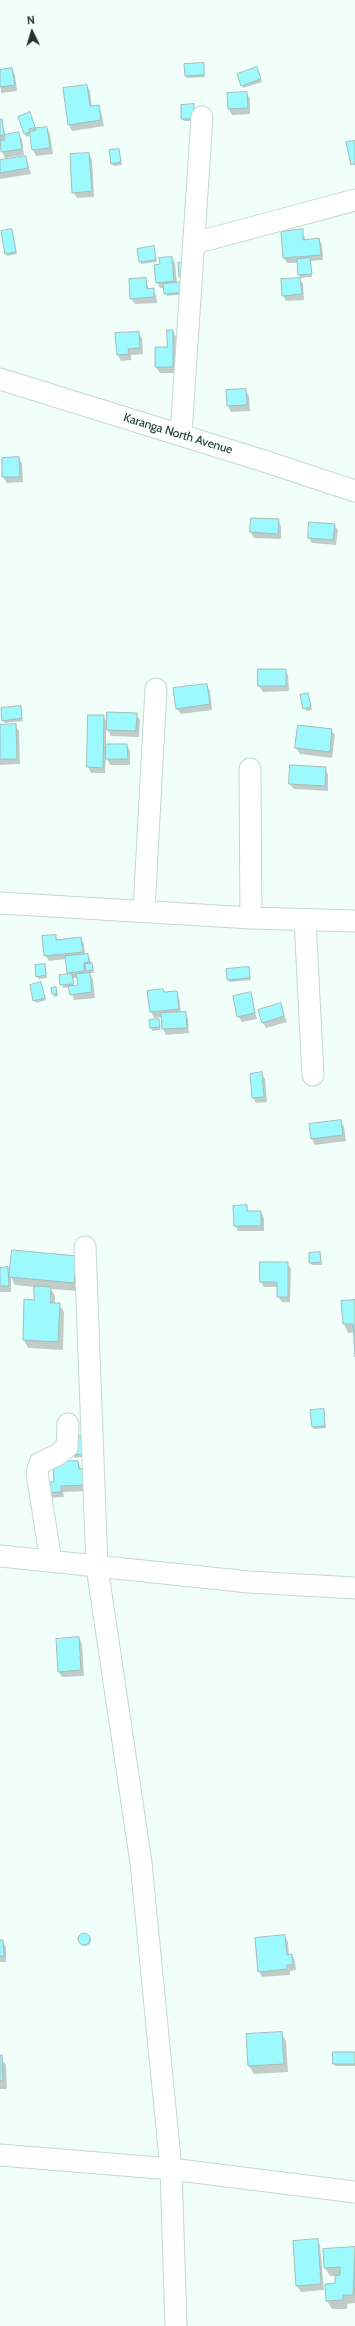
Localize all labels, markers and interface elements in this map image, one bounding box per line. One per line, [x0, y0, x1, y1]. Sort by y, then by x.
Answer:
north arrow [12, 12, 52, 52]
text: N [26, 13, 35, 27]
street label: Karanga North Avenue [122, 411, 234, 457]

